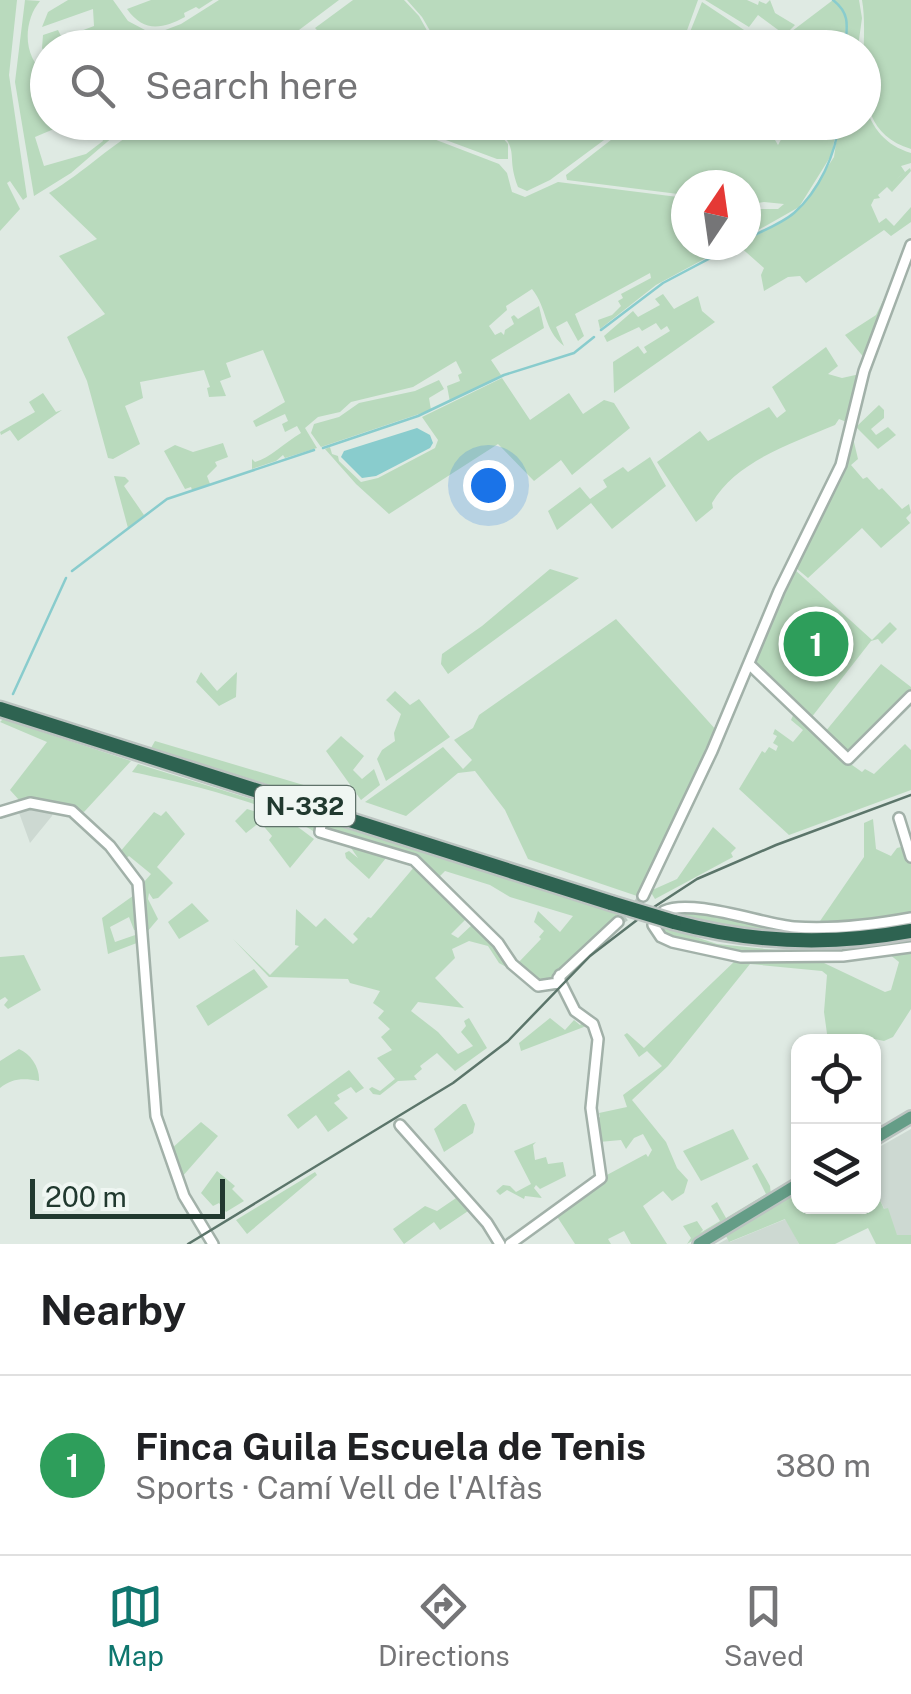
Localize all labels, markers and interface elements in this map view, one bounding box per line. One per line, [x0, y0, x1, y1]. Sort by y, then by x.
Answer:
search box [30, 30, 881, 140]
icon: search [65, 58, 120, 113]
text: Search here [145, 63, 358, 108]
north arrow [671, 170, 761, 260]
your location [463, 460, 514, 511]
pin: 1 [784, 606, 848, 682]
road number: N-332 [255, 786, 355, 826]
map controls [791, 1034, 881, 1214]
button: locate [791, 1034, 881, 1124]
button: layers [791, 1124, 881, 1214]
scale bar [30, 1174, 225, 1218]
text: 200 m [45, 1180, 127, 1213]
text: Nearby [40, 1285, 186, 1334]
text: Finca Guila Escuela de Tenis [135, 1424, 646, 1469]
text: 1 [66, 1447, 79, 1484]
text: 380 m [775, 1447, 871, 1484]
text: Sports · Camí Vell de l'Alfàs [135, 1469, 542, 1506]
tab: Map [107, 1579, 164, 1672]
tab: Directions [378, 1579, 510, 1672]
tab: Saved [724, 1579, 804, 1672]

